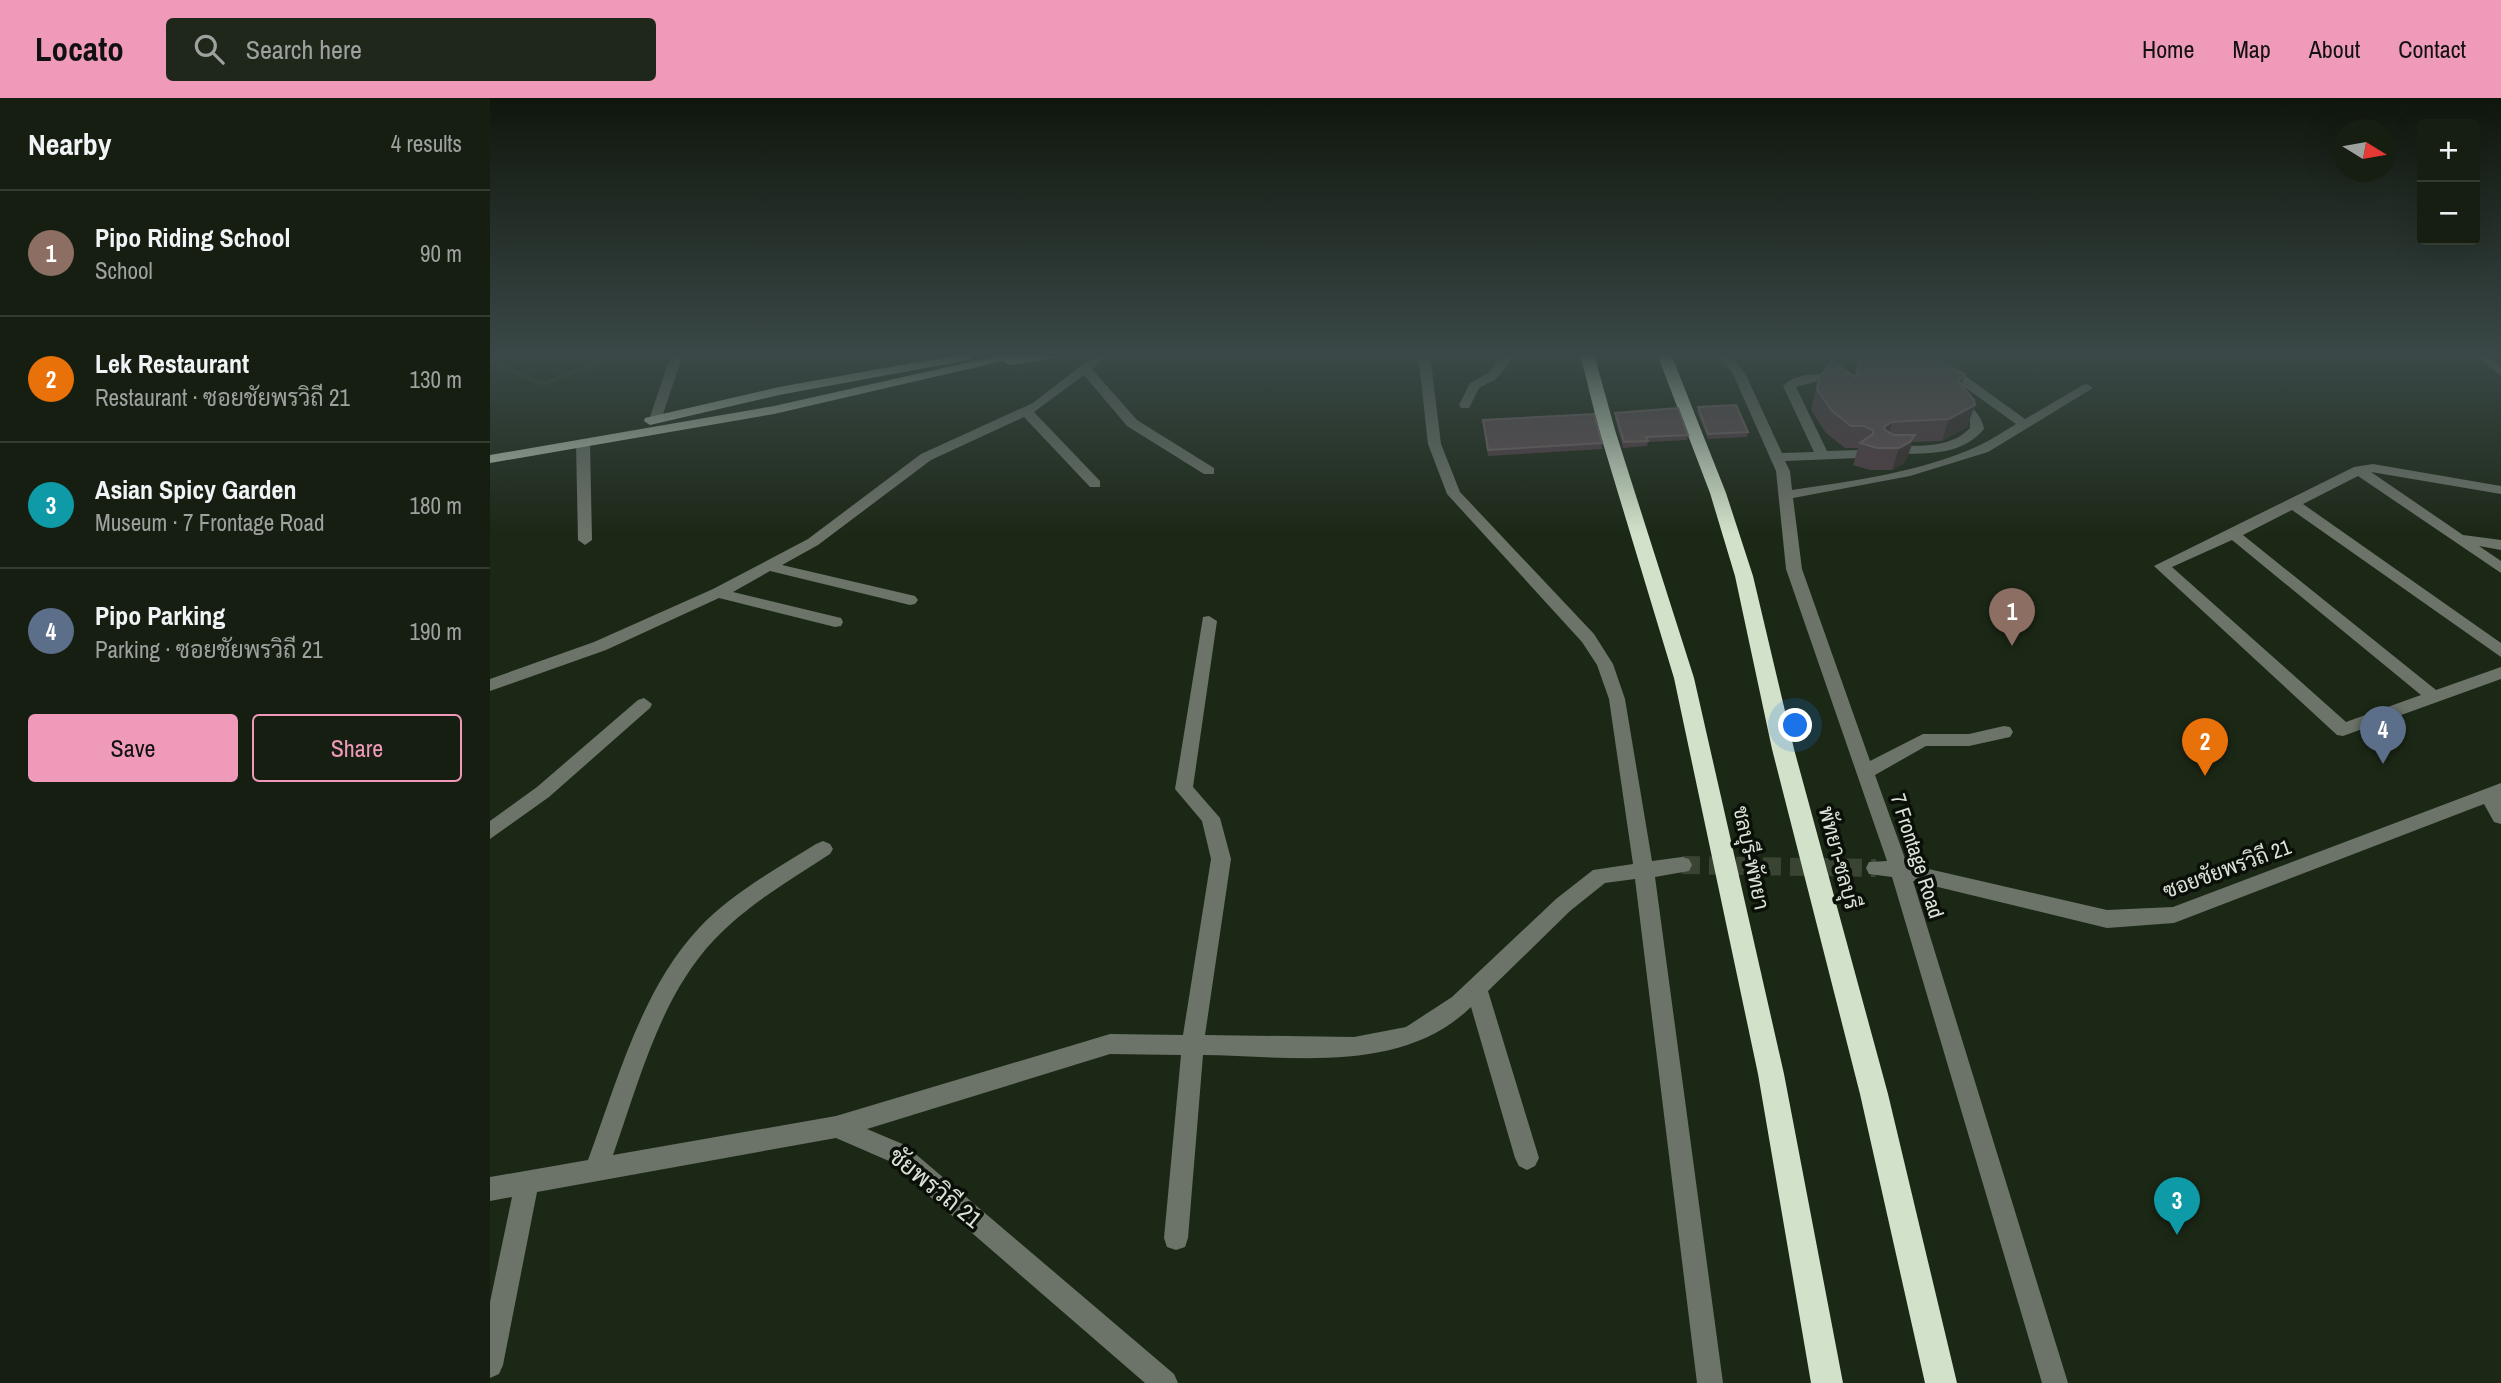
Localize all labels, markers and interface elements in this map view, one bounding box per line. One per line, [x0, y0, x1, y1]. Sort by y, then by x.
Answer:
search box [166, 18, 656, 81]
text: Locato [35, 27, 124, 71]
icon: search [190, 30, 228, 68]
text: Search here [246, 32, 362, 67]
text: Home [2142, 33, 2194, 65]
text: Map [2232, 33, 2271, 65]
text: About [2309, 33, 2360, 65]
text: Contact [2398, 33, 2466, 65]
north arrow [2333, 119, 2396, 182]
map controls [2417, 119, 2480, 245]
button: + [2417, 119, 2480, 182]
text: Nearby [28, 124, 111, 164]
text: 4 results [391, 128, 462, 159]
button: − [2417, 182, 2480, 245]
text: Pipo Riding School [95, 220, 290, 255]
text: 1 [46, 238, 56, 269]
text: 90 m [420, 238, 462, 269]
text: School [95, 255, 153, 286]
text: Lek Restaurant [95, 346, 249, 381]
text: 2 [46, 364, 56, 395]
text: 130 m [410, 364, 462, 395]
text: Restaurant · ซอยชัยพรวิถี 21 [95, 382, 350, 413]
text: Asian Spicy Garden [95, 472, 296, 507]
text: 3 [46, 490, 56, 521]
text: 180 m [410, 490, 462, 521]
text: Museum · 7 Frontage Road [95, 507, 325, 538]
pin: 1 [1989, 588, 2035, 646]
text: Pipo Parking [95, 598, 225, 633]
text: 4 [46, 616, 56, 647]
text: 190 m [410, 616, 462, 647]
text: Parking · ซอยชัยพรวิถี 21 [95, 634, 323, 665]
pin: 4 [2360, 706, 2406, 764]
your location [1778, 708, 1812, 742]
button: Save [28, 714, 238, 782]
button: Share [252, 714, 462, 782]
pin: 2 [2182, 718, 2228, 776]
street label: 7 Frontage Road [1884, 790, 1951, 922]
street label: ชลบุรี-พัทยา [1726, 803, 1777, 912]
street label: พัทยา-ชลบุรี [1812, 803, 1867, 913]
street label: ซอยชัยพรวิถี 21 [2159, 832, 2295, 905]
street label: ชัยพรวิถี 21 [883, 1140, 989, 1235]
pin: 3 [2154, 1177, 2200, 1235]

